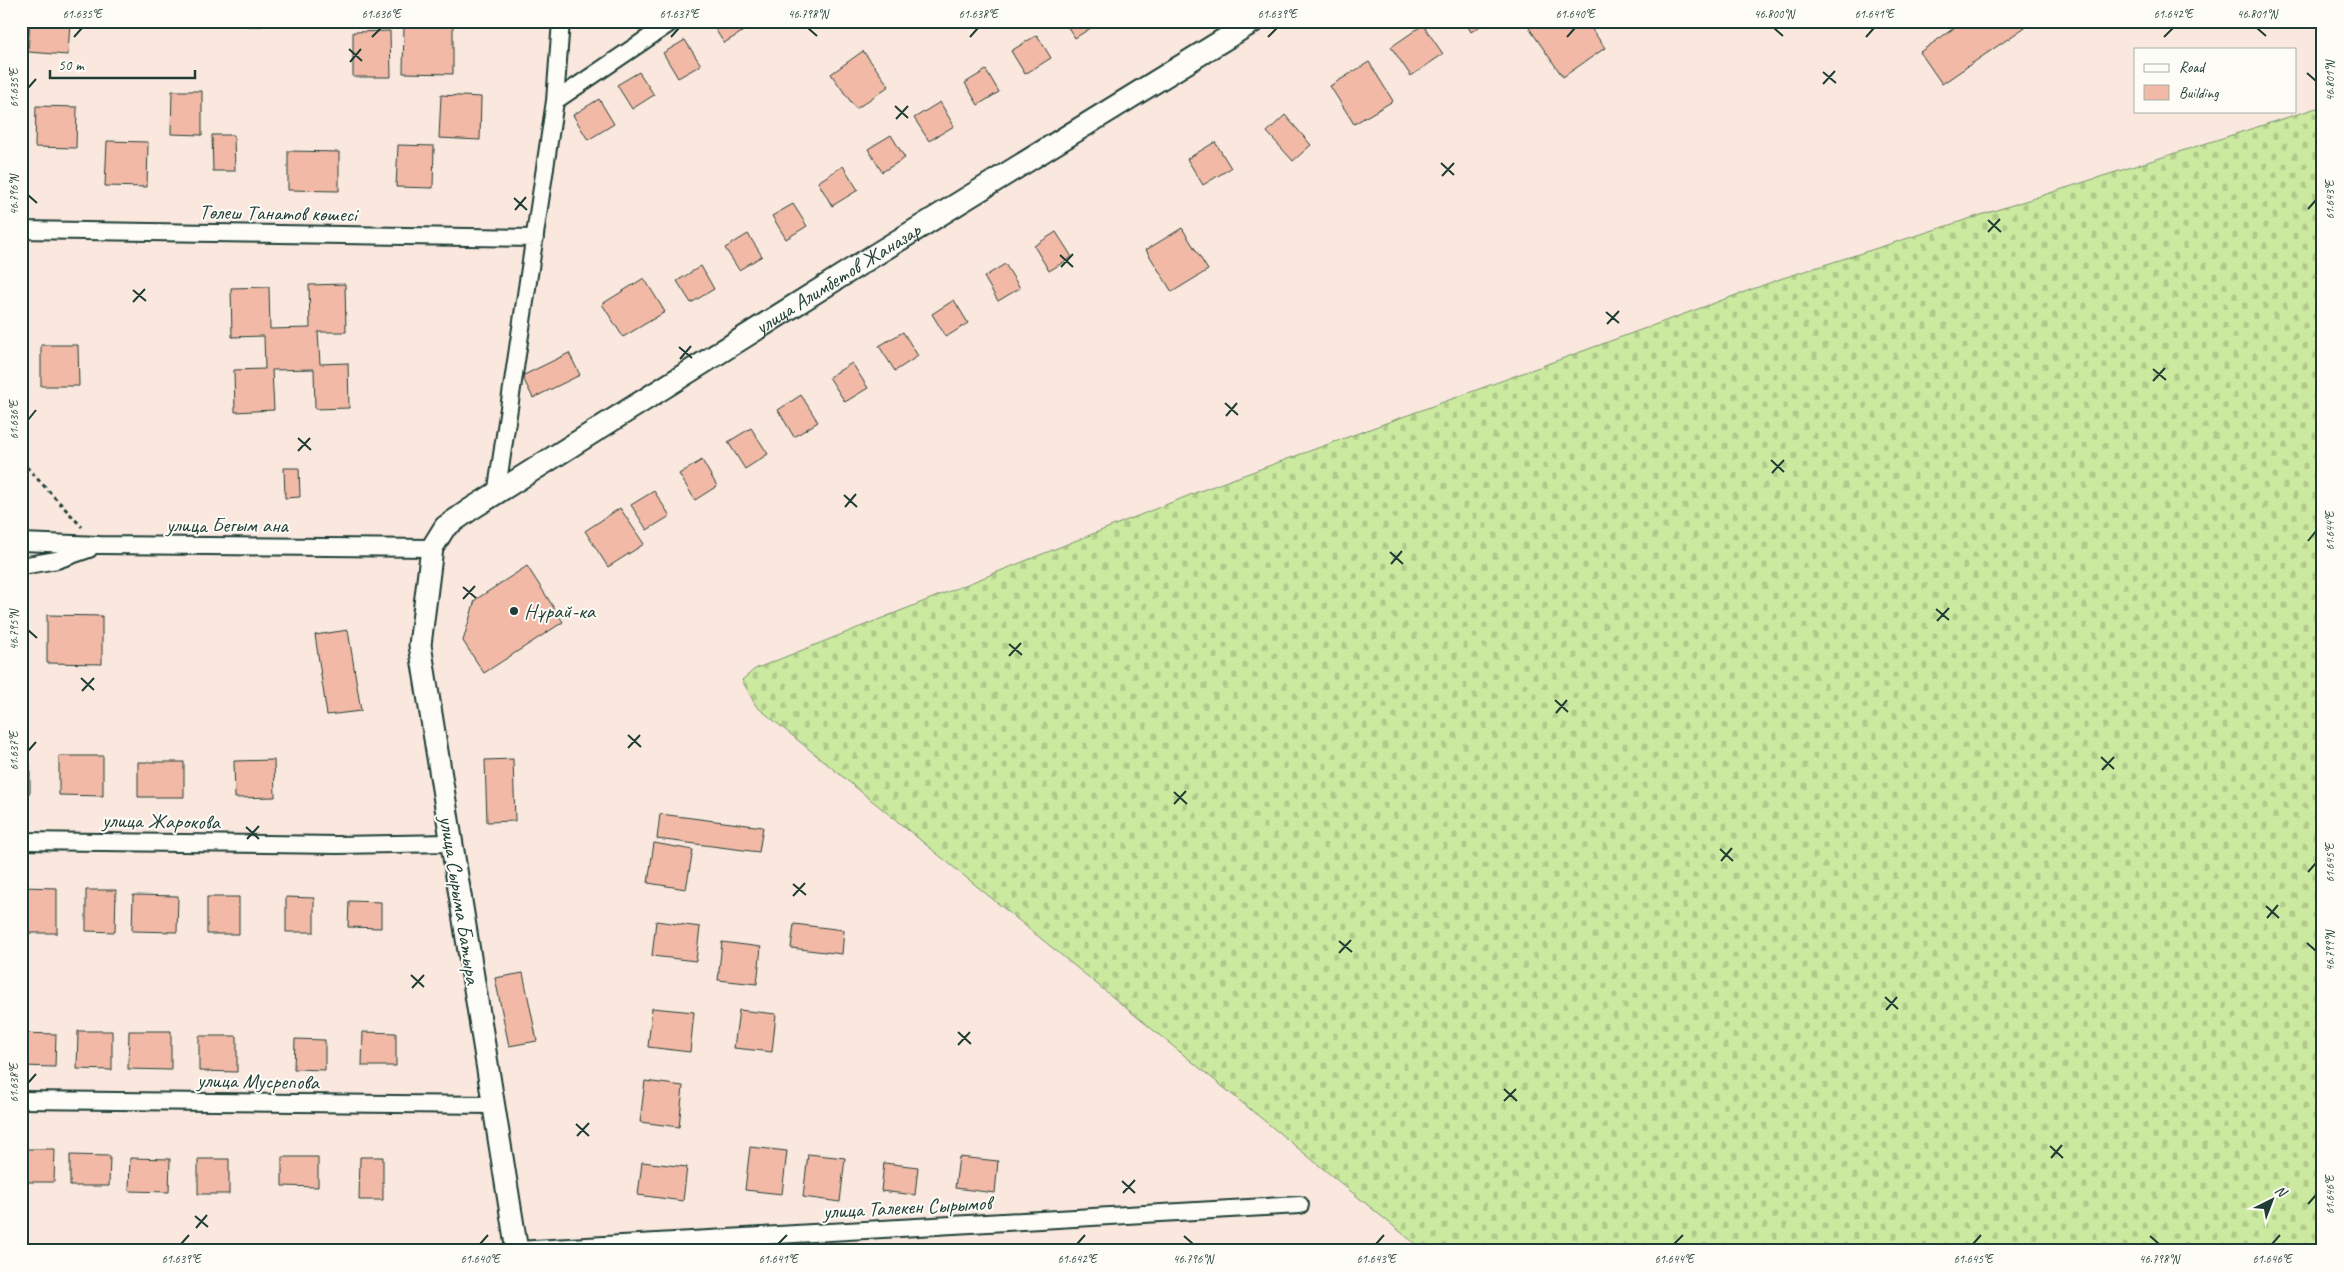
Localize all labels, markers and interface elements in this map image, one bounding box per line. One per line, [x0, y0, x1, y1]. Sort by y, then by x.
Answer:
text: 61.635°E [62, 6, 103, 22]
text: 61.636°E [361, 6, 402, 22]
text: 61.637°E [659, 6, 700, 22]
text: 46.798°N [788, 6, 830, 22]
text: 61.638°E [958, 6, 999, 22]
text: 61.639°E [1257, 6, 1298, 22]
text: 61.640°E [1555, 6, 1596, 22]
text: 46.800°N [1754, 6, 1796, 22]
text: 61.641°E [1854, 6, 1895, 22]
text: 61.642°E [2153, 6, 2194, 22]
text: 46.801°N [2237, 6, 2279, 22]
scale bar [50, 48, 195, 80]
legend [2134, 48, 2296, 112]
text: 50 m [58, 56, 85, 75]
text: Road [2179, 58, 2206, 77]
text: 46.801°N [2322, 59, 2338, 101]
text: 61.635°E [6, 67, 22, 108]
text: Building [2179, 84, 2219, 103]
text: 46.796°N [6, 173, 22, 215]
text: 61.643°E [2322, 179, 2338, 220]
street label: Төлеш Танатов көшесі [199, 199, 360, 227]
street label: улица Алимбетов Жаназар [748, 216, 926, 341]
text: 61.636°E [6, 399, 22, 440]
text: 61.644°E [2322, 510, 2338, 551]
street label: улица Бегым ана [164, 512, 289, 538]
place label: Нұрай-ка [524, 598, 597, 624]
marker: Нұрай-ка [508, 605, 520, 617]
text: 46.795°N [6, 608, 22, 650]
text: 61.637°E [6, 730, 22, 771]
street label: улица Жарокова [100, 807, 222, 835]
street label: улица Сырыма Батыра [434, 812, 486, 988]
text: 61.645°E [2322, 842, 2338, 883]
text: 46.799°N [2322, 929, 2338, 971]
text: 61.638°E [6, 1062, 22, 1103]
street label: улица Мусрепова [195, 1067, 321, 1095]
north arrow [2246, 1174, 2296, 1224]
text: 61.646°E [2322, 1174, 2338, 1215]
text: N [2271, 1181, 2291, 1201]
street label: улица Талекен Сырымов [820, 1189, 996, 1224]
text: 61.639°E [161, 1251, 202, 1267]
text: 61.640°E [460, 1251, 501, 1267]
text: 61.641°E [758, 1251, 799, 1267]
text: 61.642°E [1057, 1251, 1098, 1267]
text: 46.796°N [1173, 1251, 1215, 1267]
text: 61.643°E [1356, 1251, 1397, 1267]
text: 61.644°E [1654, 1251, 1695, 1267]
text: 61.645°E [1953, 1251, 1994, 1267]
text: 46.798°N [2139, 1251, 2181, 1267]
text: 61.646°E [2252, 1251, 2293, 1267]

